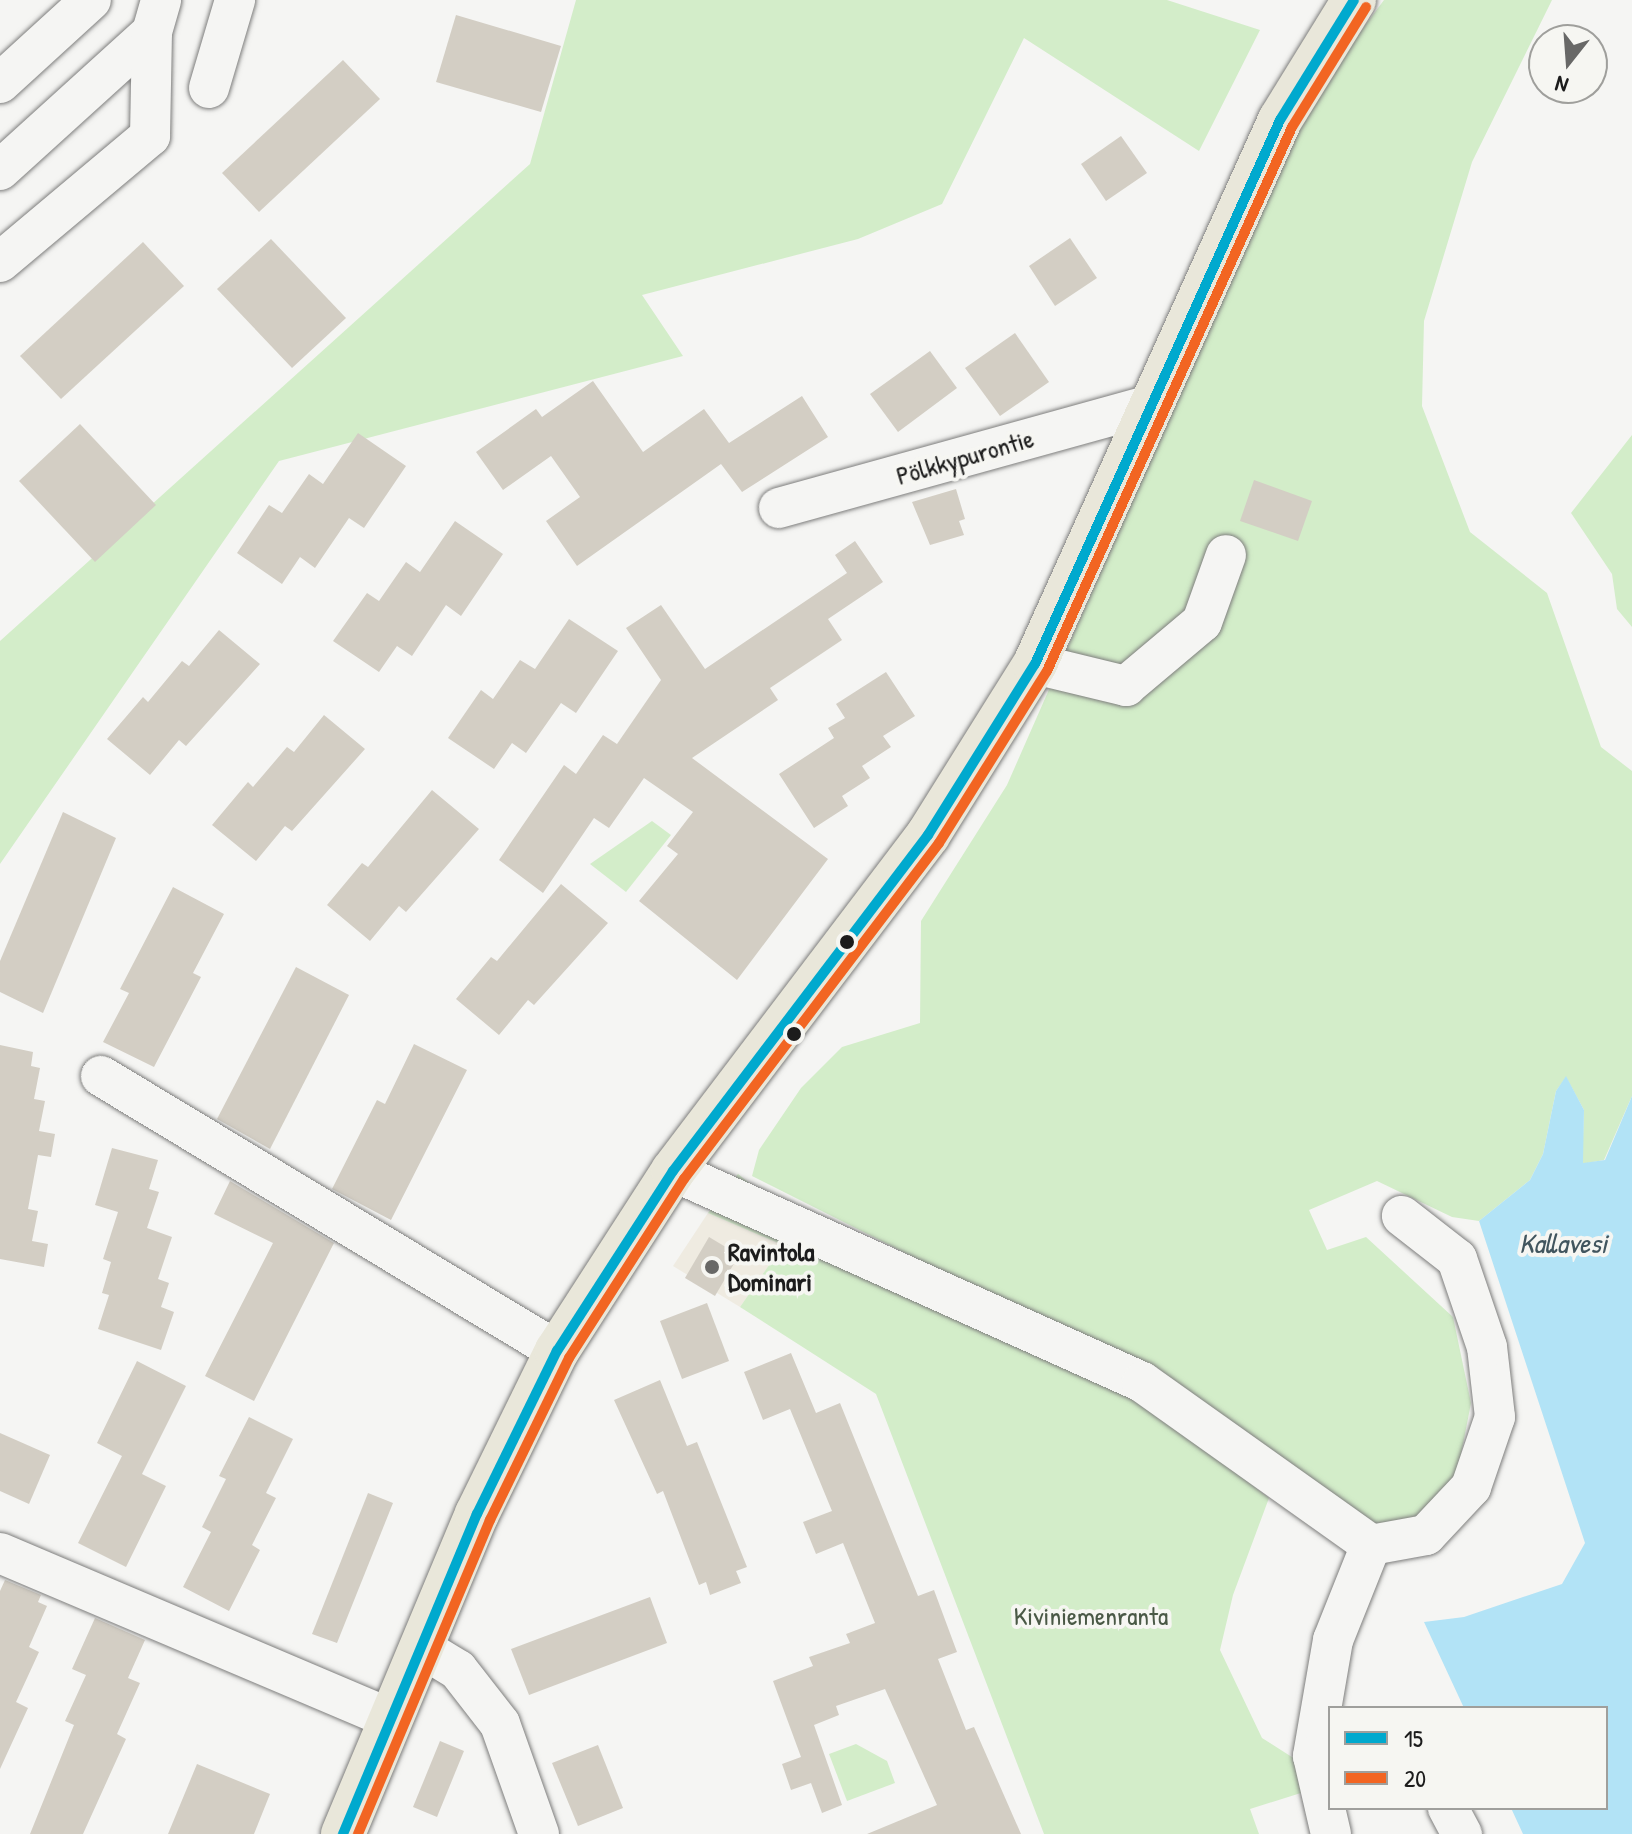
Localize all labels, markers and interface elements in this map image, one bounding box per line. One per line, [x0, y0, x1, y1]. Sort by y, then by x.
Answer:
north arrow [1528, 24, 1608, 104]
text: N [1552, 69, 1572, 101]
street label: Pölkkypurontie [893, 423, 1037, 491]
unlabelled marker [839, 934, 855, 950]
unlabelled marker [786, 1026, 802, 1042]
water label: Kallavesi [1519, 1226, 1607, 1260]
place label: Ravintola Dominari [728, 1236, 815, 1298]
marker: Ravintola Dominari [703, 1258, 721, 1276]
park label: Kiviniemenranta [1014, 1600, 1168, 1632]
legend [1328, 1706, 1608, 1810]
text: 15 [1404, 1722, 1423, 1754]
text: 20 [1404, 1762, 1426, 1794]

